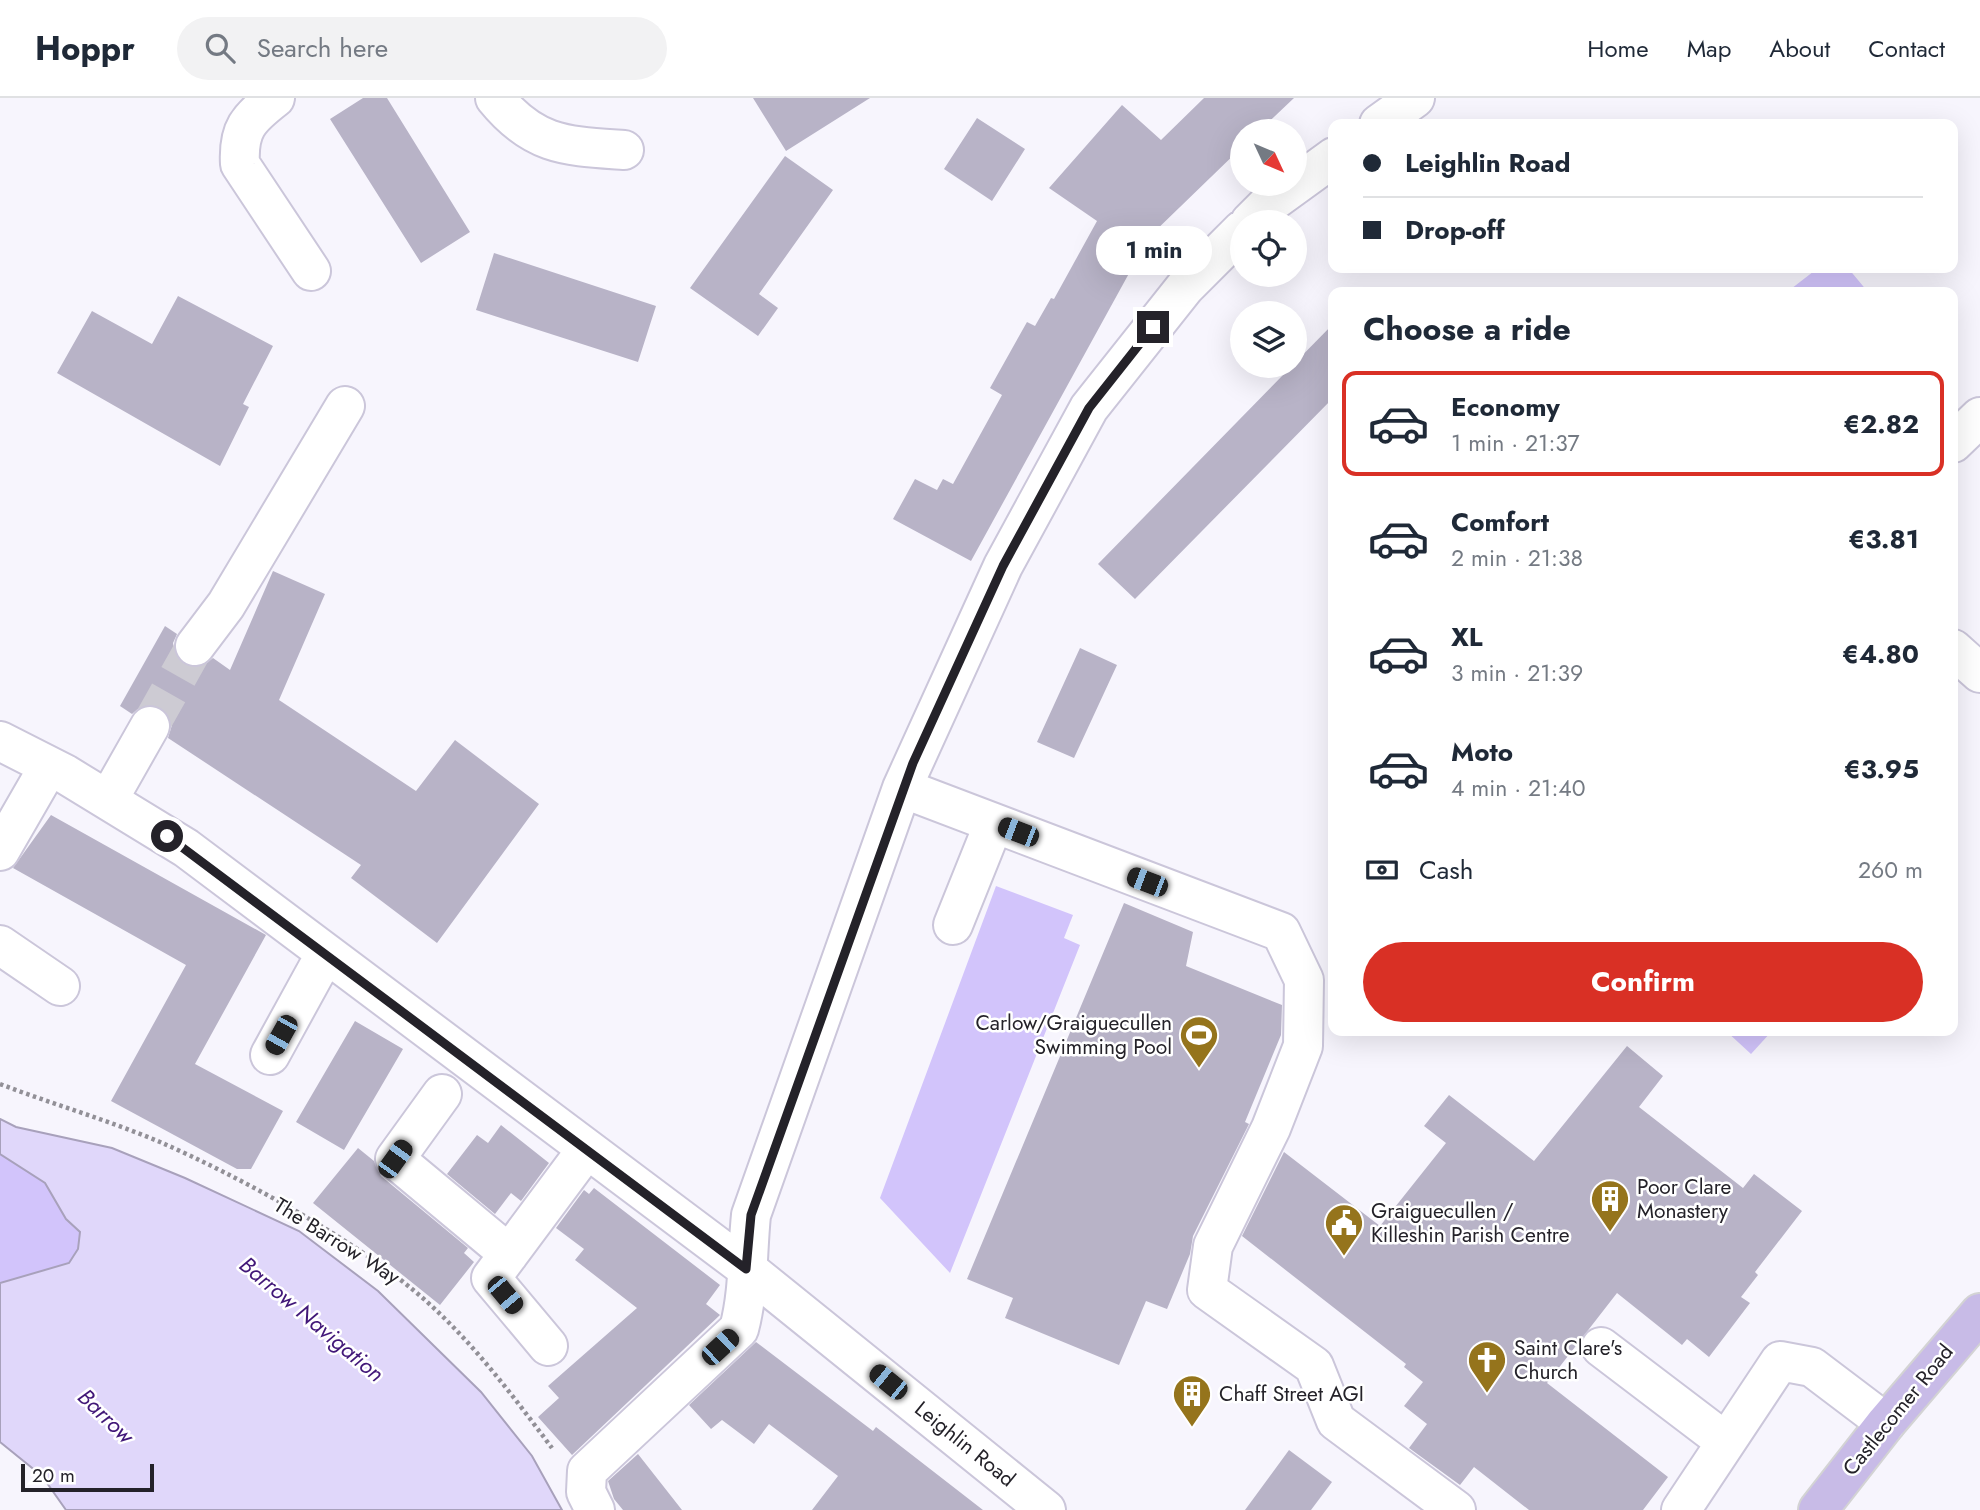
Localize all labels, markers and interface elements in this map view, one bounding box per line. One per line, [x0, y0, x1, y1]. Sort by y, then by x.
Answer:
search box [177, 17, 667, 80]
text: Hoppr [35, 25, 135, 72]
icon: search [201, 29, 239, 67]
text: Search here [257, 29, 388, 67]
text: Home [1587, 31, 1649, 66]
text: Map [1687, 31, 1731, 66]
text: About [1769, 31, 1830, 66]
text: Contact [1868, 31, 1945, 66]
north arrow [1230, 119, 1307, 196]
map controls [1230, 119, 1307, 378]
text: Leighlin Road [1405, 144, 1571, 182]
button: locate [1230, 210, 1307, 287]
text: Drop-off [1405, 211, 1505, 249]
callout: 1 min [1095, 226, 1211, 274]
text: 1 min [1125, 233, 1183, 267]
button: layers [1230, 301, 1307, 378]
text: Choose a ride [1363, 306, 1571, 352]
route end [1137, 311, 1169, 343]
text: Economy [1451, 388, 1560, 426]
icon: car [1367, 392, 1430, 455]
text: €2.82 [1843, 405, 1919, 443]
text: 1 min · 21:37 [1451, 426, 1580, 460]
text: Comfort [1451, 503, 1549, 541]
icon: car [1367, 507, 1430, 570]
text: €3.81 [1848, 520, 1919, 558]
text: 2 min · 21:38 [1451, 541, 1583, 575]
text: XL [1451, 618, 1483, 656]
icon: car [1367, 622, 1430, 685]
text: €4.80 [1842, 635, 1919, 673]
text: 3 min · 21:39 [1451, 656, 1583, 690]
text: Moto [1451, 733, 1513, 771]
icon: car [1367, 737, 1430, 800]
text: €3.95 [1844, 750, 1919, 788]
text: 4 min · 21:40 [1451, 771, 1586, 805]
car [995, 815, 1042, 849]
route start [151, 820, 183, 852]
icon: cash [1363, 851, 1401, 889]
text: Cash [1419, 851, 1473, 889]
text: 260 m [1858, 853, 1923, 887]
car [1124, 865, 1171, 899]
button: Confirm [1363, 942, 1923, 1022]
place label: Carlow/Graiguecullen Swimming Pool [975, 1008, 1172, 1062]
car [262, 1012, 301, 1058]
sports icon: Carlow/Graiguecullen Swimming Pool [1178, 1014, 1220, 1069]
car [375, 1136, 416, 1182]
place label: Poor Clare Monastery [1637, 1172, 1732, 1226]
building icon: Poor Clare Monastery [1589, 1178, 1631, 1233]
street label: The Barrow Way [268, 1190, 406, 1292]
place label: Graiguecullen / Killeshin Parish Centre [1371, 1196, 1570, 1250]
public building icon: Graiguecullen / Killeshin Parish Centre [1323, 1202, 1365, 1257]
water label: Barrow Navigation [232, 1248, 392, 1390]
car [484, 1272, 527, 1318]
car [698, 1325, 743, 1369]
place label: Saint Clare's Church [1514, 1333, 1622, 1387]
street label: Castlecomer Road [1836, 1338, 1960, 1482]
church icon: Saint Clare's Church [1466, 1339, 1508, 1394]
car [866, 1361, 911, 1403]
building icon: Chaff Street AGI [1171, 1373, 1213, 1428]
place label: Chaff Street AGI [1219, 1379, 1364, 1409]
water label: Barrow [70, 1380, 143, 1453]
street label: Leighlin Road [908, 1394, 1022, 1494]
scale bar [21, 1461, 154, 1493]
text: 20 m [32, 1462, 75, 1489]

